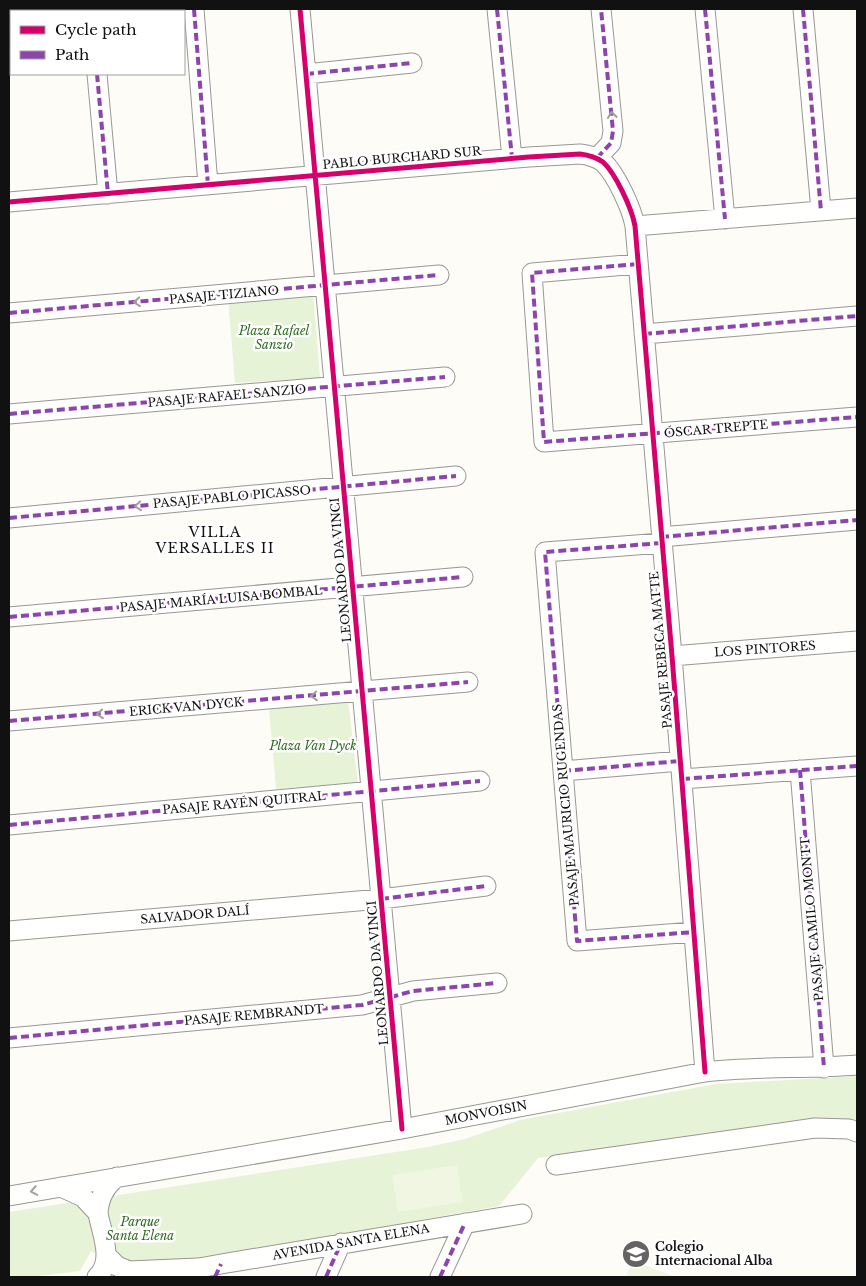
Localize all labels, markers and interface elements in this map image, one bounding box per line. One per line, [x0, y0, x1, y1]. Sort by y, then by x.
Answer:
legend [10, 10, 185, 75]
text: Cycle path [55, 20, 137, 39]
text: Path [55, 45, 89, 64]
one-way arrow [606, 111, 617, 119]
street label: PABLO BURCHARD SUR [322, 143, 482, 172]
street label: PASAJE TIZIANO [168, 282, 279, 307]
one-way arrow [133, 296, 141, 307]
park label: Plaza Rafael Sanzio [238, 323, 309, 352]
street label: PASAJE RAFAEL SANZIO [147, 381, 307, 410]
street label: ÓSCAR TREPTE [663, 415, 769, 441]
street label: PASAJE PABLO PICASSO [152, 482, 312, 511]
street label: LEONARDO DA VINCI [327, 497, 354, 643]
one-way arrow [134, 500, 142, 511]
district label: VILLA VERSALLES II [155, 523, 275, 557]
street label: PASAJE REBECA MATTE [646, 571, 675, 729]
street label: PASAJE MARÍA LUISA BOMBAL [119, 581, 323, 615]
street label: LOS PINTORES [714, 637, 817, 660]
one-way arrow [309, 690, 317, 701]
street label: ERICK VAN DYCK [128, 694, 244, 719]
street label: PASAJE MAURICIO RUGENDAS [549, 703, 582, 907]
one-way arrow [95, 708, 103, 719]
park label: Plaza Van Dyck [269, 738, 356, 753]
street label: PASAJE RAYÉN QUITRAL [162, 787, 326, 817]
street label: PASAJE CAMILO MONTT [797, 836, 826, 1002]
street label: LEONARDO DA VINCI [364, 900, 391, 1046]
street label: SALVADOR DALÍ [140, 901, 250, 927]
street label: PASAJE REMBRANDT [183, 1001, 325, 1028]
street label: MONVOISIN [443, 1097, 529, 1128]
one-way arrow [30, 1186, 39, 1196]
park label: Parque Santa Elena [106, 1214, 174, 1243]
street label: AVENIDA SANTA ELENA [270, 1220, 431, 1263]
school or university icon: Colegio Internacional Alba [621, 1239, 651, 1269]
place label: Colegio Internacional Alba [655, 1239, 773, 1268]

